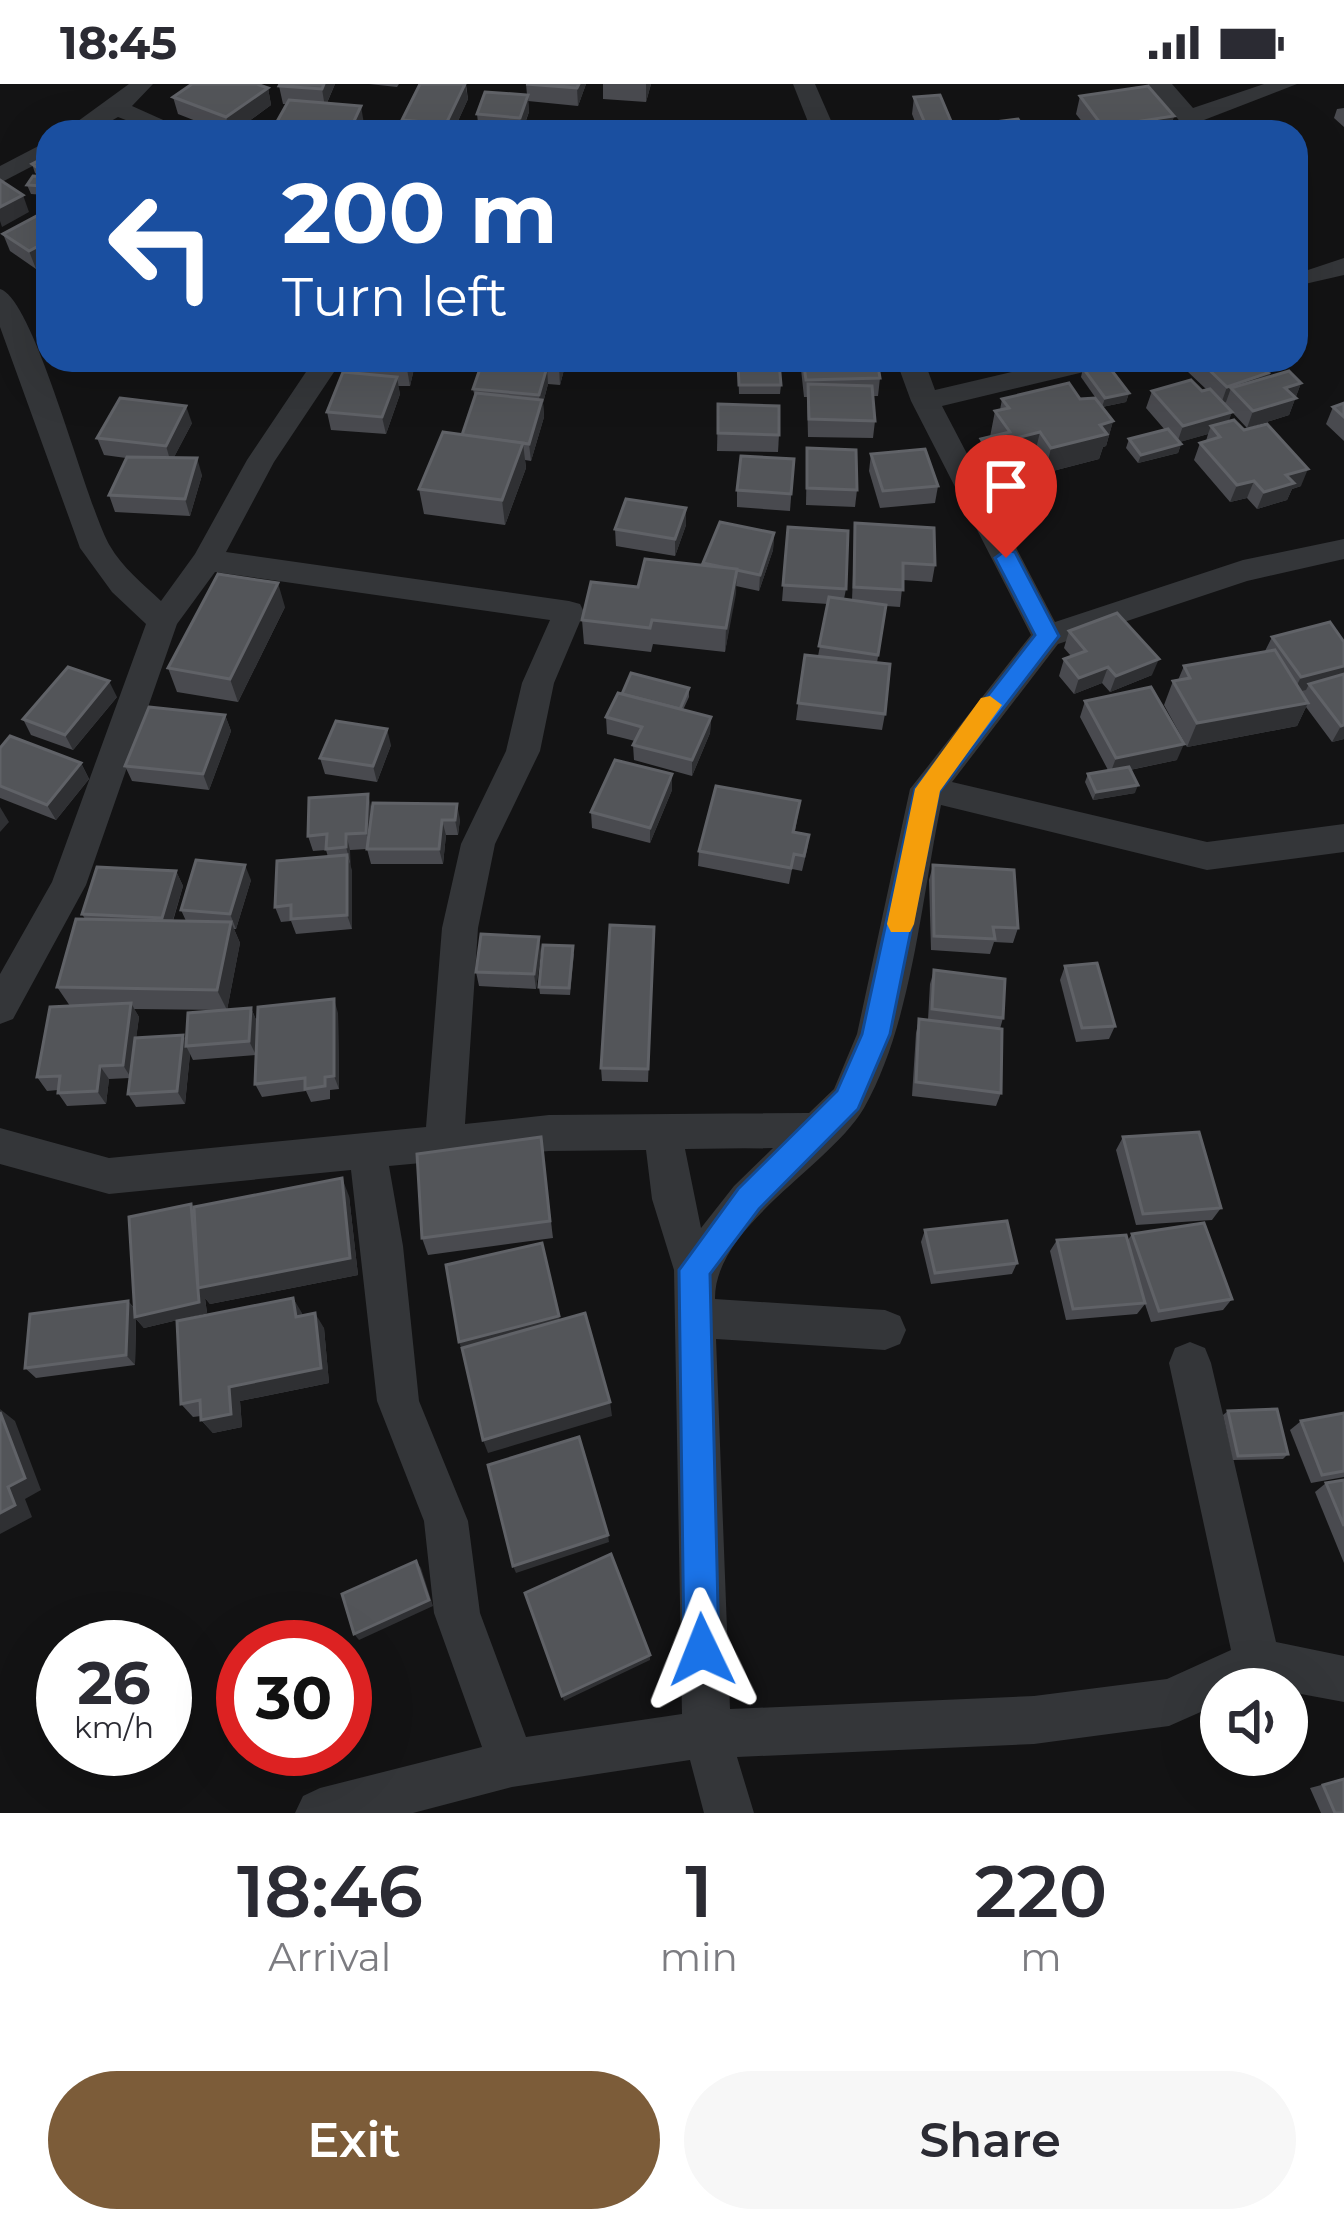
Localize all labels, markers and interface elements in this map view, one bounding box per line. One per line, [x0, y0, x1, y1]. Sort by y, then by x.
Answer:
text: 18:45 [60, 15, 177, 70]
text: 200 m [282, 162, 558, 264]
icon: left [84, 168, 240, 324]
text: Turn left [282, 264, 508, 330]
pin [955, 435, 1057, 558]
icon: arrive [973, 453, 1039, 519]
position arrow [639, 1587, 765, 1713]
speed limit sign: 30 [216, 1620, 372, 1776]
text: 26 [77, 1646, 151, 1719]
map controls [1200, 1668, 1308, 1776]
button: sound [1200, 1668, 1308, 1776]
text: km/h [74, 1709, 154, 1746]
text: 18:46 [237, 1847, 423, 1935]
text: 1 [685, 1847, 713, 1935]
text: 220 [975, 1847, 1107, 1935]
text: Arrival [268, 1933, 391, 1981]
text: min [660, 1933, 738, 1981]
text: m [1020, 1933, 1062, 1981]
button: Exit [48, 2071, 660, 2209]
button: Share [684, 2071, 1296, 2209]

